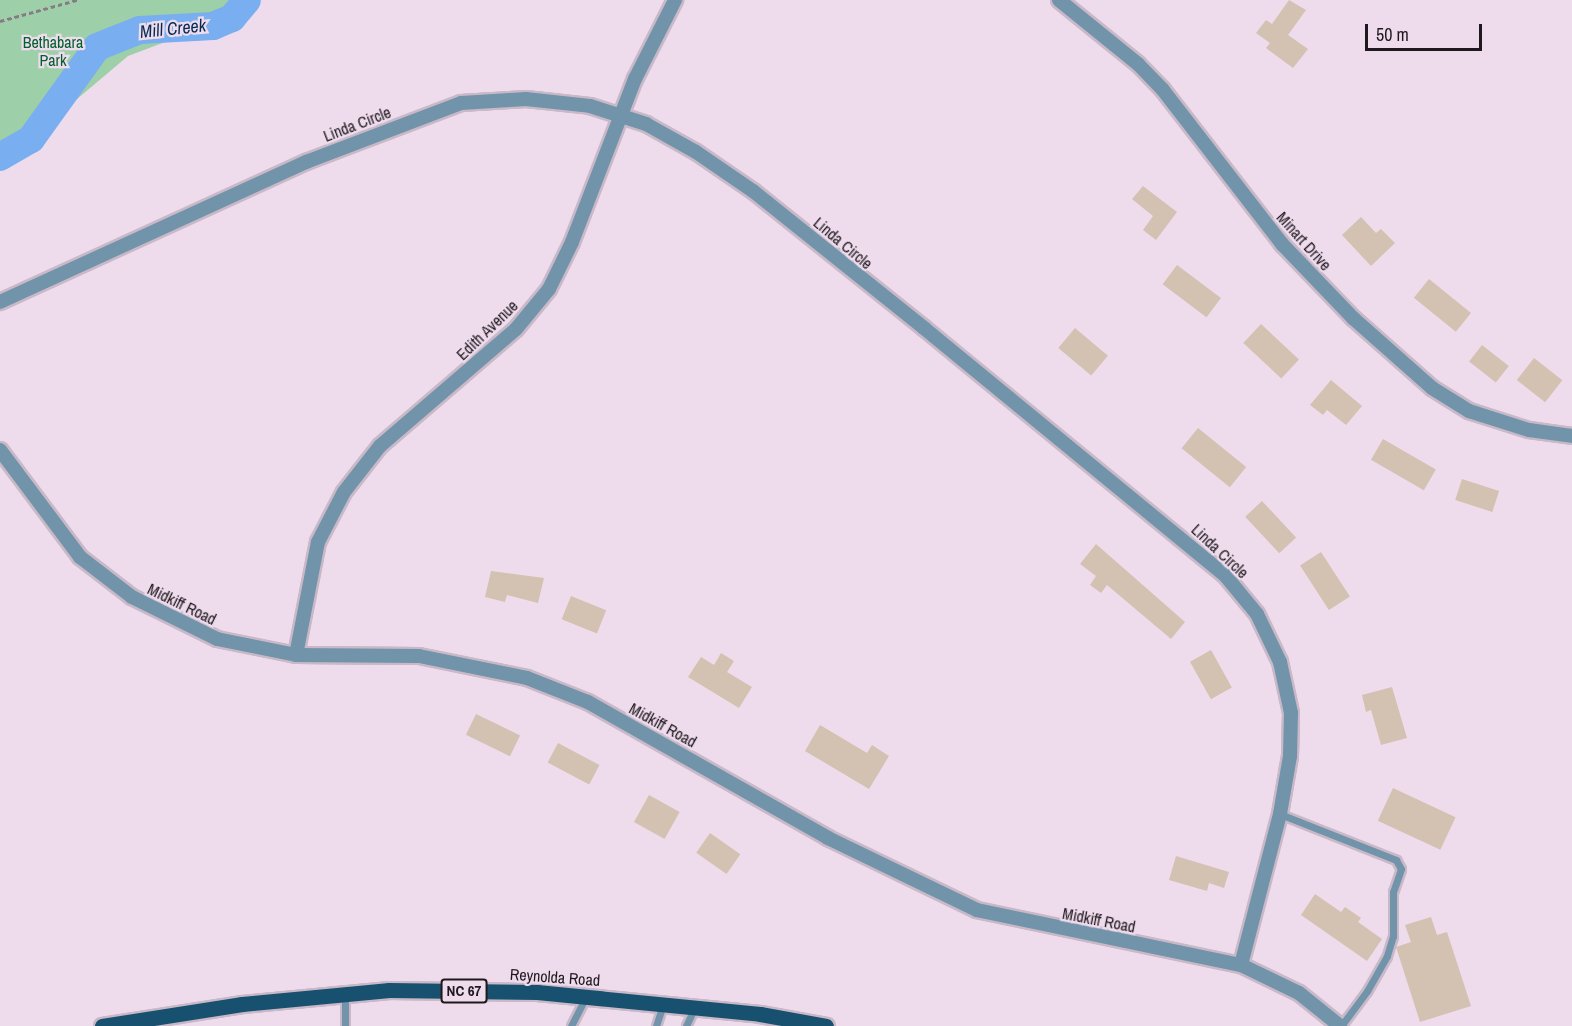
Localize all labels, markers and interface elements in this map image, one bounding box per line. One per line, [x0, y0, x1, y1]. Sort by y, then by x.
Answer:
scale bar [1368, 12, 1485, 50]
water label: Mill Creek [139, 15, 207, 43]
text: 50 m [1376, 22, 1409, 47]
park label: Bethabara Park [23, 32, 83, 70]
street label: Linda Circle [321, 102, 393, 146]
street label: Minart Drive [1273, 208, 1335, 274]
street label: Linda Circle [810, 213, 876, 273]
street label: Edith Avenue [452, 296, 522, 364]
street label: Linda Circle [1188, 520, 1252, 582]
street label: Midkiff Road [144, 579, 220, 629]
street label: Midkiff Road [626, 699, 700, 751]
street label: Midkiff Road [1061, 904, 1137, 936]
street label: Reynolda Road [509, 964, 601, 990]
road number: NC 67 [440, 979, 488, 1003]

